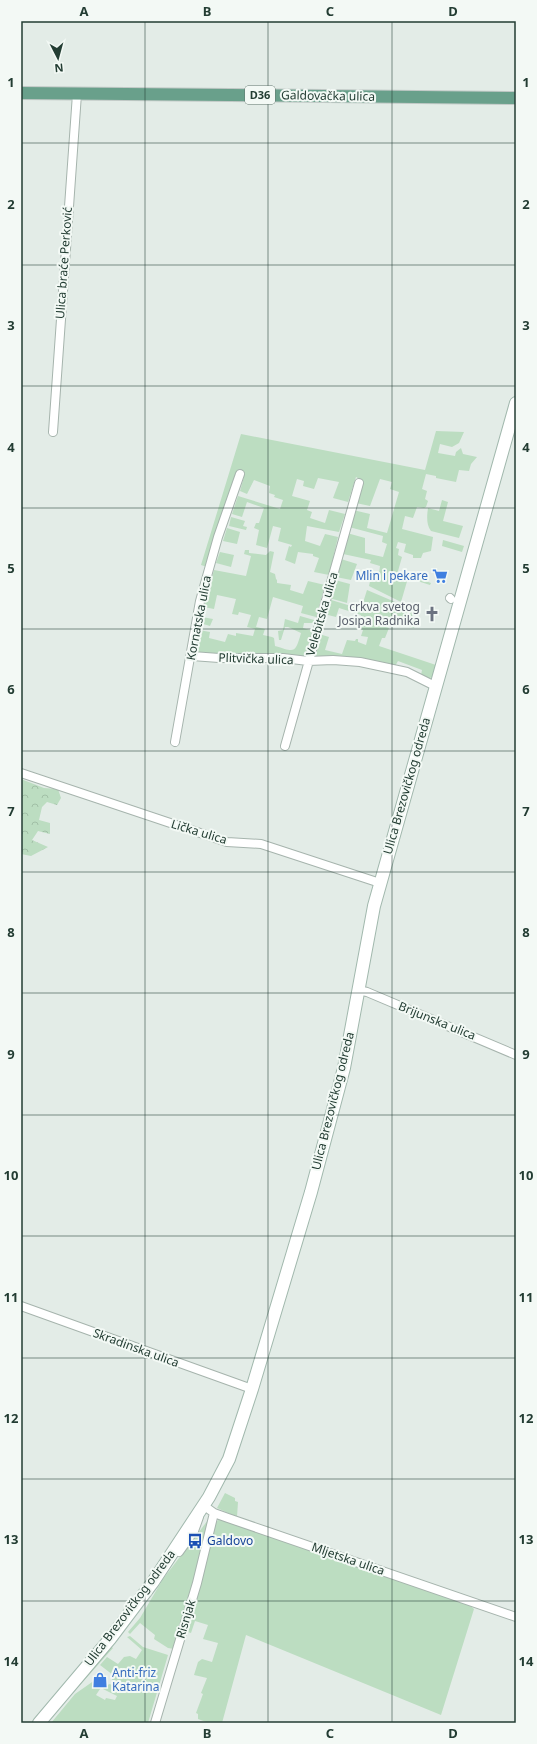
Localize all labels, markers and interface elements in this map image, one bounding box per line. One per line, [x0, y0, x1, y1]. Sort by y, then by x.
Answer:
text: A [80, 2, 89, 20]
text: B [203, 2, 211, 20]
text: C [326, 2, 334, 20]
text: D [448, 2, 458, 20]
north arrow [38, 38, 78, 78]
text: N [54, 61, 64, 76]
text: 1 [7, 73, 15, 91]
text: 1 [522, 73, 530, 91]
road number: D36 [245, 86, 275, 104]
street label: Galdovačka ulica [281, 86, 375, 105]
text: 2 [7, 195, 15, 213]
text: 2 [522, 195, 530, 213]
street label: Ulica braće Perković [51, 206, 76, 320]
text: 3 [7, 316, 15, 334]
text: 3 [522, 316, 530, 334]
text: 4 [7, 438, 15, 456]
text: 4 [522, 438, 530, 456]
text: 5 [7, 559, 15, 577]
text: 5 [522, 559, 530, 577]
place label: Mlin i pekare [355, 567, 428, 584]
supermarket icon: Mlin i pekare [431, 567, 449, 585]
street label: Velebitska ulica [301, 570, 342, 658]
street label: Kornatska ulica [182, 574, 215, 662]
place label: crkva svetog Josipa Radnika [337, 598, 420, 629]
church icon: crkva svetog Josipa Radnika [423, 605, 441, 623]
street label: Plitvička ulica [218, 649, 294, 668]
text: 6 [7, 680, 15, 698]
text: 6 [522, 680, 530, 698]
street label: Ulica Brezovičkog odreda [379, 715, 434, 856]
text: 7 [7, 802, 15, 820]
text: 7 [522, 802, 530, 820]
street label: Lička ulica [169, 815, 229, 848]
text: 8 [7, 923, 15, 941]
text: 8 [522, 923, 530, 941]
street label: Brijunska ulica [396, 997, 478, 1044]
street label: Ulica Brezovičkog odreda [307, 1030, 358, 1172]
text: 9 [7, 1045, 15, 1063]
text: 9 [522, 1045, 530, 1063]
text: 10 [4, 1166, 18, 1184]
text: 10 [519, 1166, 533, 1184]
text: 11 [4, 1288, 18, 1306]
text: 11 [519, 1288, 533, 1306]
street label: Skradinska ulica [91, 1324, 182, 1371]
text: 12 [4, 1409, 18, 1427]
text: 12 [519, 1409, 533, 1427]
text: 13 [4, 1530, 18, 1548]
text: 13 [519, 1530, 533, 1548]
bus stop icon: Galdovo [186, 1532, 204, 1550]
place label: Galdovo [207, 1532, 253, 1549]
street label: Mljetska ulica [309, 1538, 387, 1579]
street label: Ulica Brezovičkog odreda [80, 1546, 179, 1669]
street label: Risnjak [172, 1597, 200, 1640]
text: 14 [4, 1652, 19, 1670]
text: 14 [519, 1652, 534, 1670]
place label: Anti-friz Katarina [112, 1664, 159, 1695]
shop icon: Anti-friz Katarina [91, 1671, 109, 1689]
text: A [80, 1724, 89, 1742]
text: B [203, 1724, 211, 1742]
text: C [326, 1724, 334, 1742]
text: D [448, 1724, 458, 1742]

